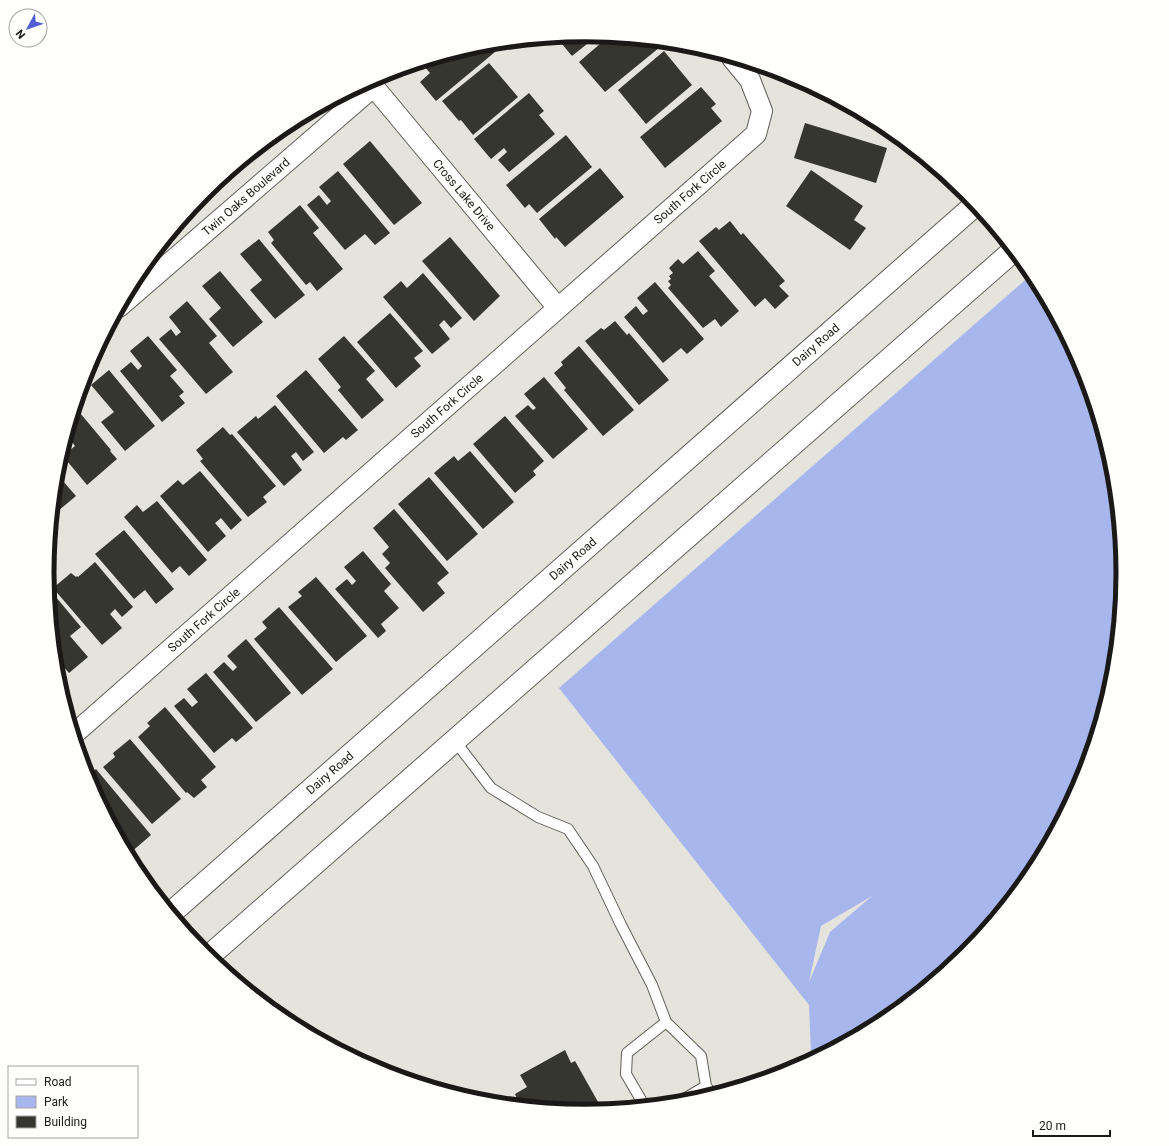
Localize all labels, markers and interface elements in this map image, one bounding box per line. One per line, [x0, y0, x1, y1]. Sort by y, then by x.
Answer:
north arrow [8, 8, 48, 48]
text: N [13, 27, 28, 41]
street label: Twin Oaks Boulevard [199, 155, 293, 239]
street label: Cross Lake Drive [430, 156, 498, 234]
street label: South Fork Circle [651, 157, 729, 227]
street label: Dairy Road [790, 321, 842, 369]
street label: South Fork Circle [408, 371, 486, 441]
street label: Dairy Road [547, 535, 599, 583]
street label: South Fork Circle [165, 585, 243, 655]
street label: Dairy Road [304, 749, 356, 797]
legend [8, 1066, 138, 1138]
text: Road [44, 1075, 72, 1089]
text: Park [44, 1095, 69, 1109]
scale bar [1033, 1112, 1110, 1138]
text: Building [44, 1115, 87, 1129]
text: 20 m [1039, 1119, 1066, 1133]

